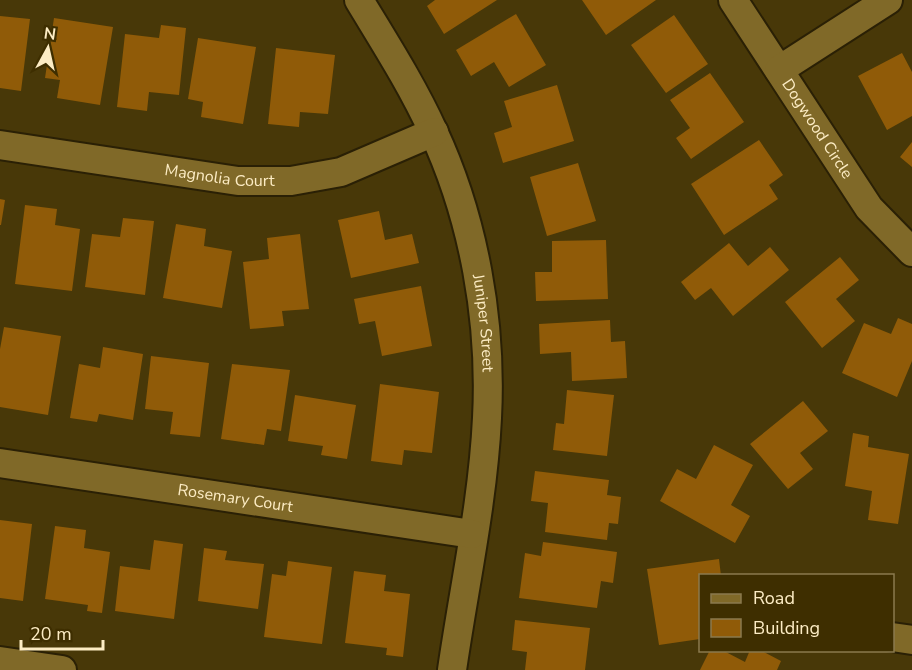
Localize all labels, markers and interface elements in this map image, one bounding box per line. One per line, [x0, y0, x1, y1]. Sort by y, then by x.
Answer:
north arrow [18, 18, 78, 78]
text: N [42, 22, 57, 46]
street label: Dogwood Circle [776, 75, 858, 183]
street label: Magnolia Court [163, 159, 275, 192]
street label: Juniper Street [467, 271, 499, 373]
street label: Rosemary Court [176, 479, 295, 518]
legend [699, 574, 894, 652]
text: Road [753, 586, 795, 610]
scale bar [21, 613, 104, 651]
text: Building [753, 616, 820, 640]
text: 20 m [30, 622, 72, 646]

